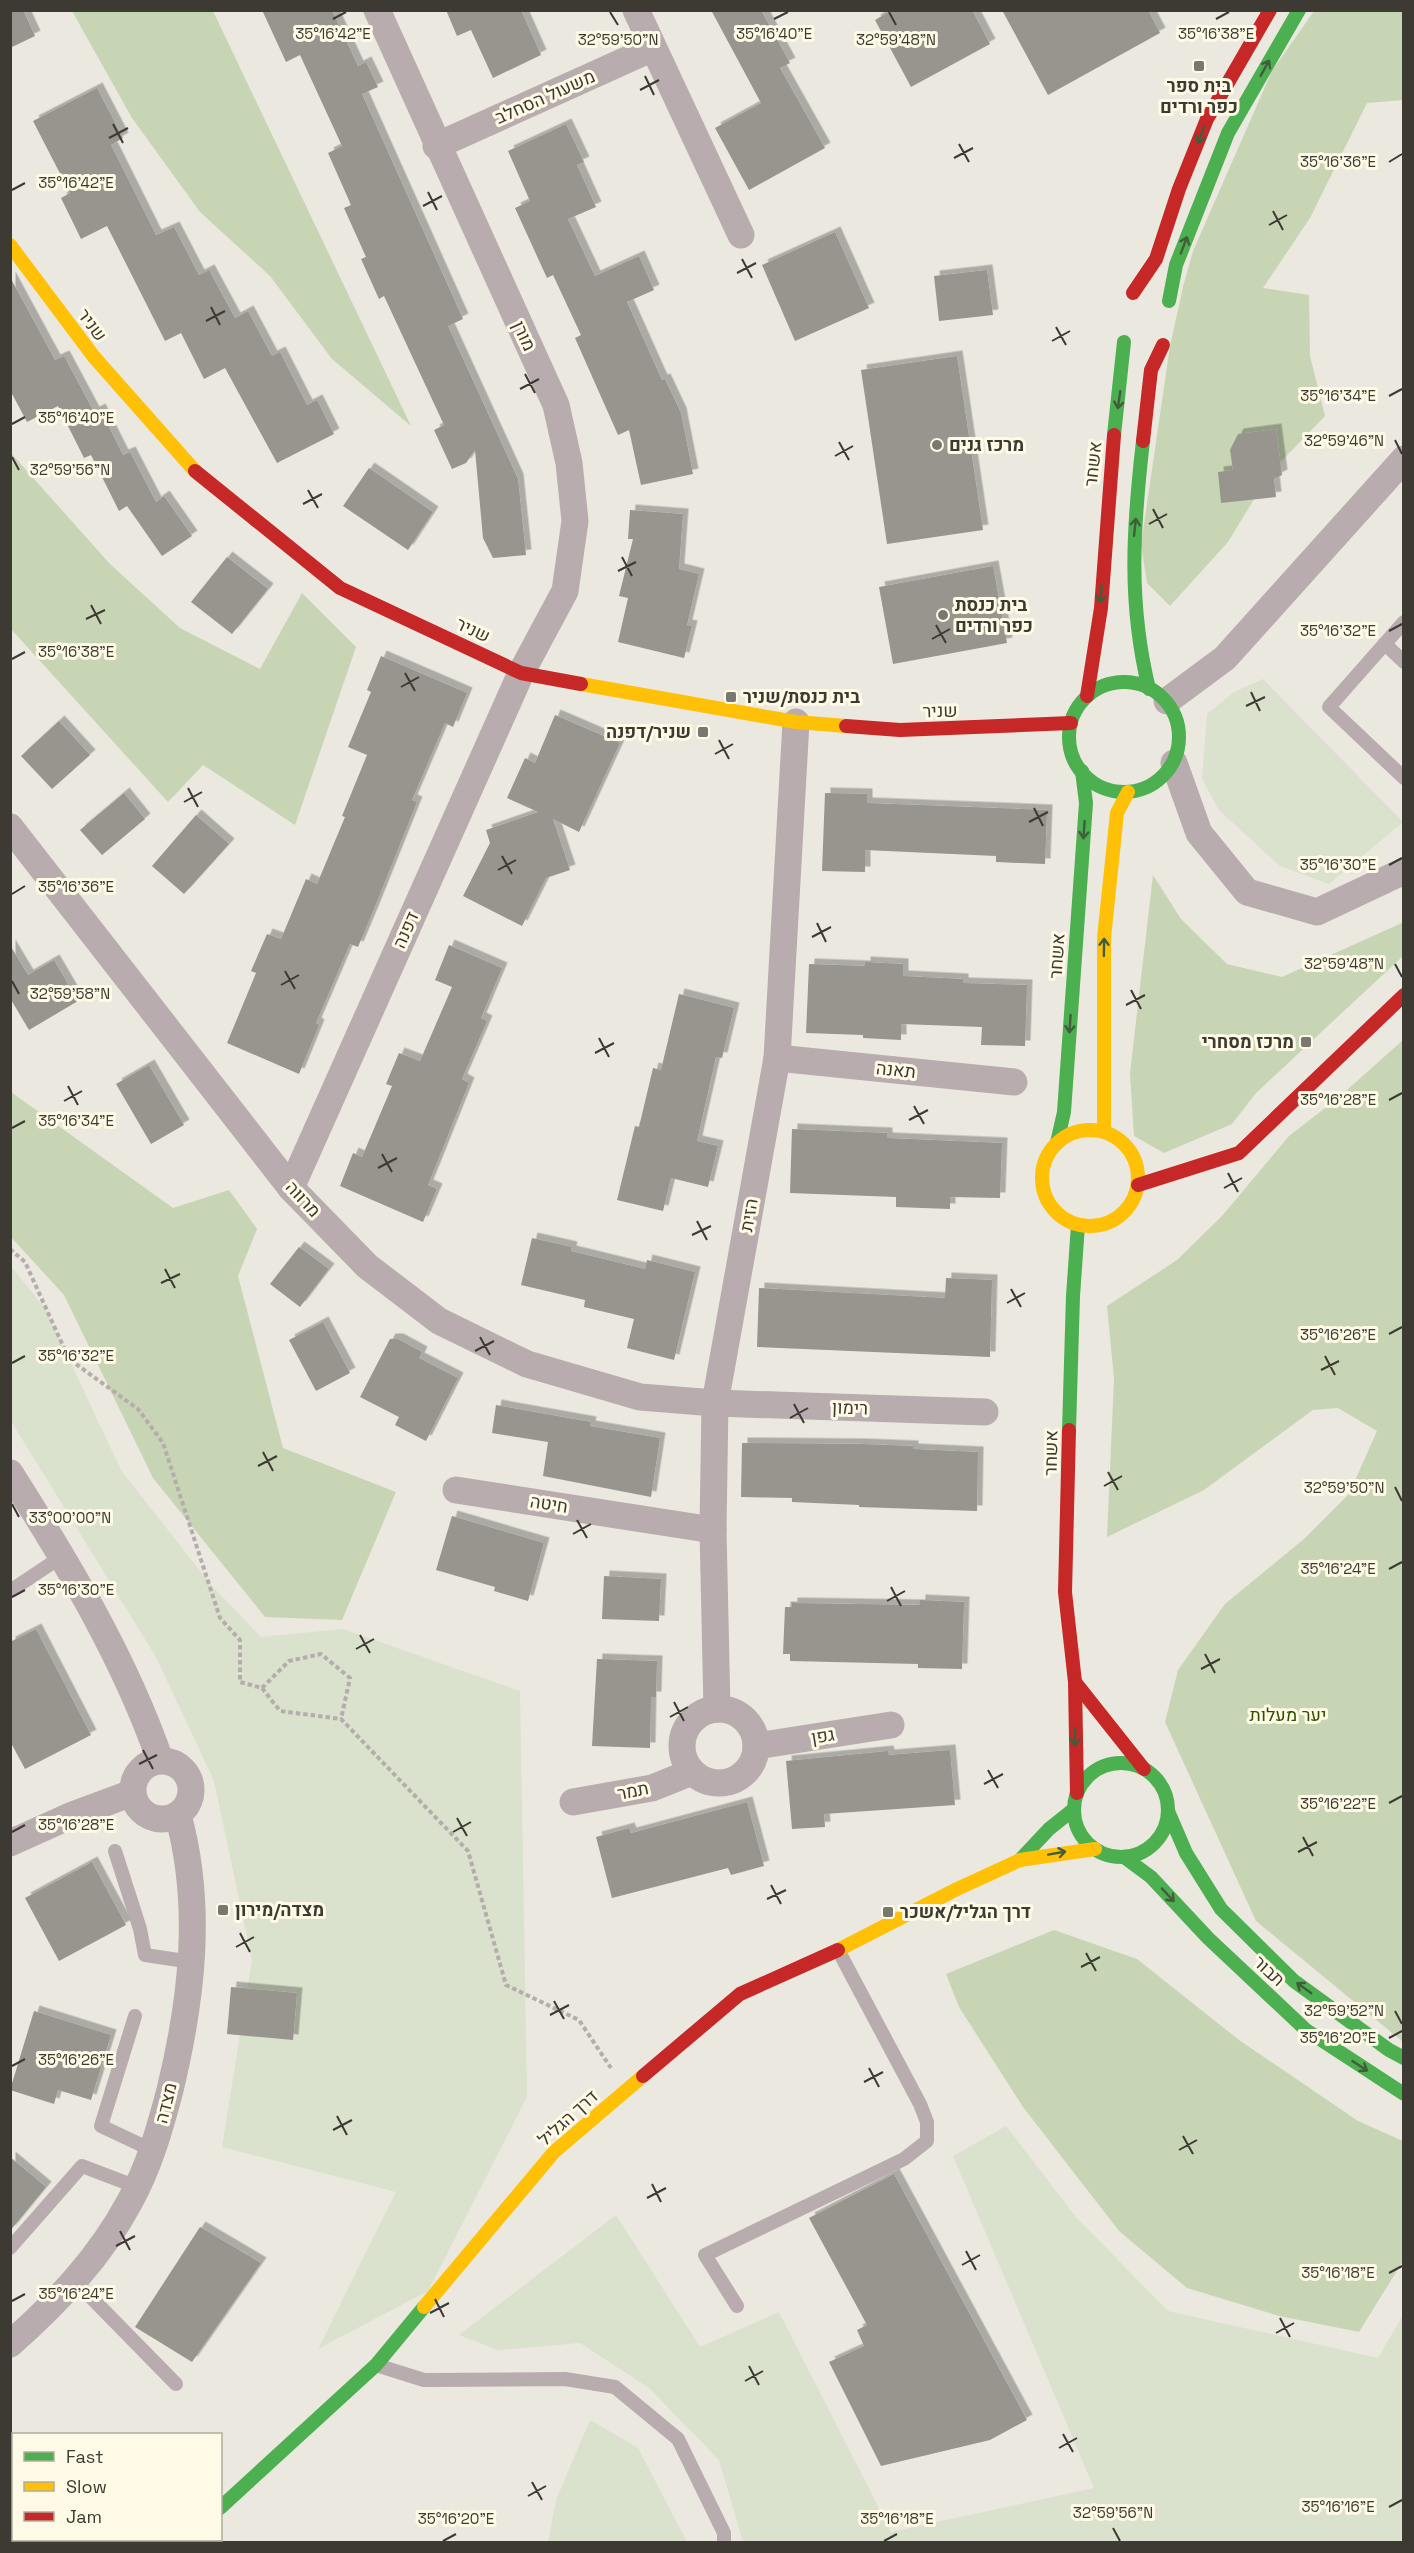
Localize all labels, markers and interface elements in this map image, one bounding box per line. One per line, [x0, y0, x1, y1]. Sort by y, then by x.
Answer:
text: 35°16'42"E [295, 24, 371, 43]
text: 35°16'40"E [736, 24, 812, 43]
text: 35°16'38"E [1178, 24, 1254, 43]
text: 32°59'50"N [578, 30, 658, 49]
text: 32°59'48"N [856, 30, 936, 49]
marker: בית ספר כפר ורדים [1192, 59, 1206, 73]
one-way arrow [1259, 60, 1271, 77]
street label: משעול הסחלב [491, 64, 598, 129]
place label: בית ספר כפר ורדים [1160, 74, 1238, 118]
one-way arrow [1195, 125, 1206, 143]
text: 35°16'36"E [1300, 152, 1376, 171]
text: 35°16'42"E [38, 173, 114, 192]
one-way arrow [1179, 236, 1190, 255]
street label: שניר [73, 304, 112, 346]
street label: מורן [508, 317, 541, 355]
text: 35°16'34"E [1300, 386, 1376, 405]
one-way arrow [1114, 390, 1125, 410]
text: 35°16'40"E [38, 408, 114, 427]
text: 32°59'46"N [1304, 431, 1384, 450]
place label: מרכז גנים [949, 433, 1024, 456]
marker: מרכז גנים [930, 438, 944, 452]
street label: אשחר [1079, 440, 1106, 488]
text: 32°59'56"N [30, 460, 110, 479]
one-way arrow [1130, 518, 1141, 538]
one-way arrow [1096, 584, 1107, 604]
place label: בית כנסת כפר ורדים [955, 593, 1033, 637]
marker: בית כנסת כפר ורדים [936, 608, 950, 622]
street label: שניר [452, 612, 494, 647]
text: 35°16'32"E [1300, 621, 1376, 640]
text: 35°16'38"E [38, 642, 114, 661]
place label: בית כנסת/שניר [743, 685, 860, 708]
marker: בית כנסת/שניר [724, 690, 738, 704]
street label: שניר [922, 698, 958, 723]
place label: שניר/דפנה [606, 720, 691, 743]
marker: שניר/דפנה [696, 725, 710, 739]
one-way arrow [1078, 819, 1089, 839]
text: 35°16'30"E [1300, 855, 1376, 874]
text: 35°16'36"E [38, 877, 114, 896]
street label: דפנה [387, 908, 424, 952]
street label: אשחר [1043, 932, 1070, 980]
one-way arrow [1099, 937, 1110, 957]
text: 32°59'48"N [1304, 954, 1384, 973]
text: 32°59'58"N [30, 984, 110, 1003]
one-way arrow [1065, 1014, 1076, 1034]
place label: מרכז מסחרי [1202, 1030, 1294, 1053]
marker: מרכז מסחרי [1299, 1035, 1313, 1049]
street label: תאנה [875, 1056, 917, 1083]
text: 35°16'28"E [1300, 1090, 1376, 1109]
text: 35°16'34"E [38, 1111, 114, 1130]
street label: מרווה [281, 1176, 326, 1222]
street label: הזית [734, 1196, 763, 1233]
text: 35°16'26"E [1300, 1325, 1376, 1344]
text: 35°16'32"E [38, 1346, 114, 1365]
street label: רימון [832, 1395, 868, 1420]
street label: אשחר [1039, 1430, 1062, 1476]
text: 32°59'50"N [1304, 1478, 1384, 1497]
street label: חיטה [528, 1489, 570, 1518]
text: 33°00'00"N [29, 1508, 111, 1527]
text: 35°16'24"E [1300, 1559, 1376, 1578]
text: 35°16'30"E [38, 1580, 114, 1599]
park label: יער מעלות [1250, 1703, 1326, 1726]
street label: גפן [810, 1722, 836, 1749]
one-way arrow [1069, 1727, 1081, 1747]
street label: תמר [615, 1776, 651, 1805]
text: 35°16'22"E [1300, 1794, 1376, 1813]
text: 35°16'28"E [38, 1815, 114, 1834]
one-way arrow [1047, 1848, 1066, 1859]
one-way arrow [1161, 1888, 1175, 1903]
place label: מצדה/מירון [235, 1898, 324, 1921]
place label: דרך הגליל/אשכר [900, 1900, 1031, 1923]
marker: מצדה/מירון [216, 1903, 230, 1917]
marker: דרך הגליל/אשכר [881, 1905, 895, 1919]
street label: תבור [1249, 1950, 1290, 1991]
one-way arrow [1296, 1982, 1312, 1994]
text: 32°59'52"N [1304, 2001, 1384, 2020]
text: 35°16'20"E [1300, 2028, 1376, 2047]
text: 35°16'26"E [38, 2050, 114, 2069]
one-way arrow [1352, 2060, 1368, 2072]
street label: מצדה [149, 2080, 182, 2126]
street label: דרך הגליל [533, 2085, 603, 2151]
text: 35°16'18"E [1301, 2263, 1375, 2282]
text: 35°16'24"E [38, 2284, 114, 2303]
legend [12, 2433, 222, 2541]
text: Fast [66, 2445, 103, 2468]
text: Slow [66, 2475, 107, 2498]
text: 35°16'16"E [1301, 2497, 1375, 2516]
text: 32°59'56"N [1073, 2503, 1153, 2522]
text: Jam [66, 2505, 102, 2528]
text: 35°16'20"E [418, 2509, 494, 2528]
text: 35°16'18"E [860, 2509, 934, 2528]

